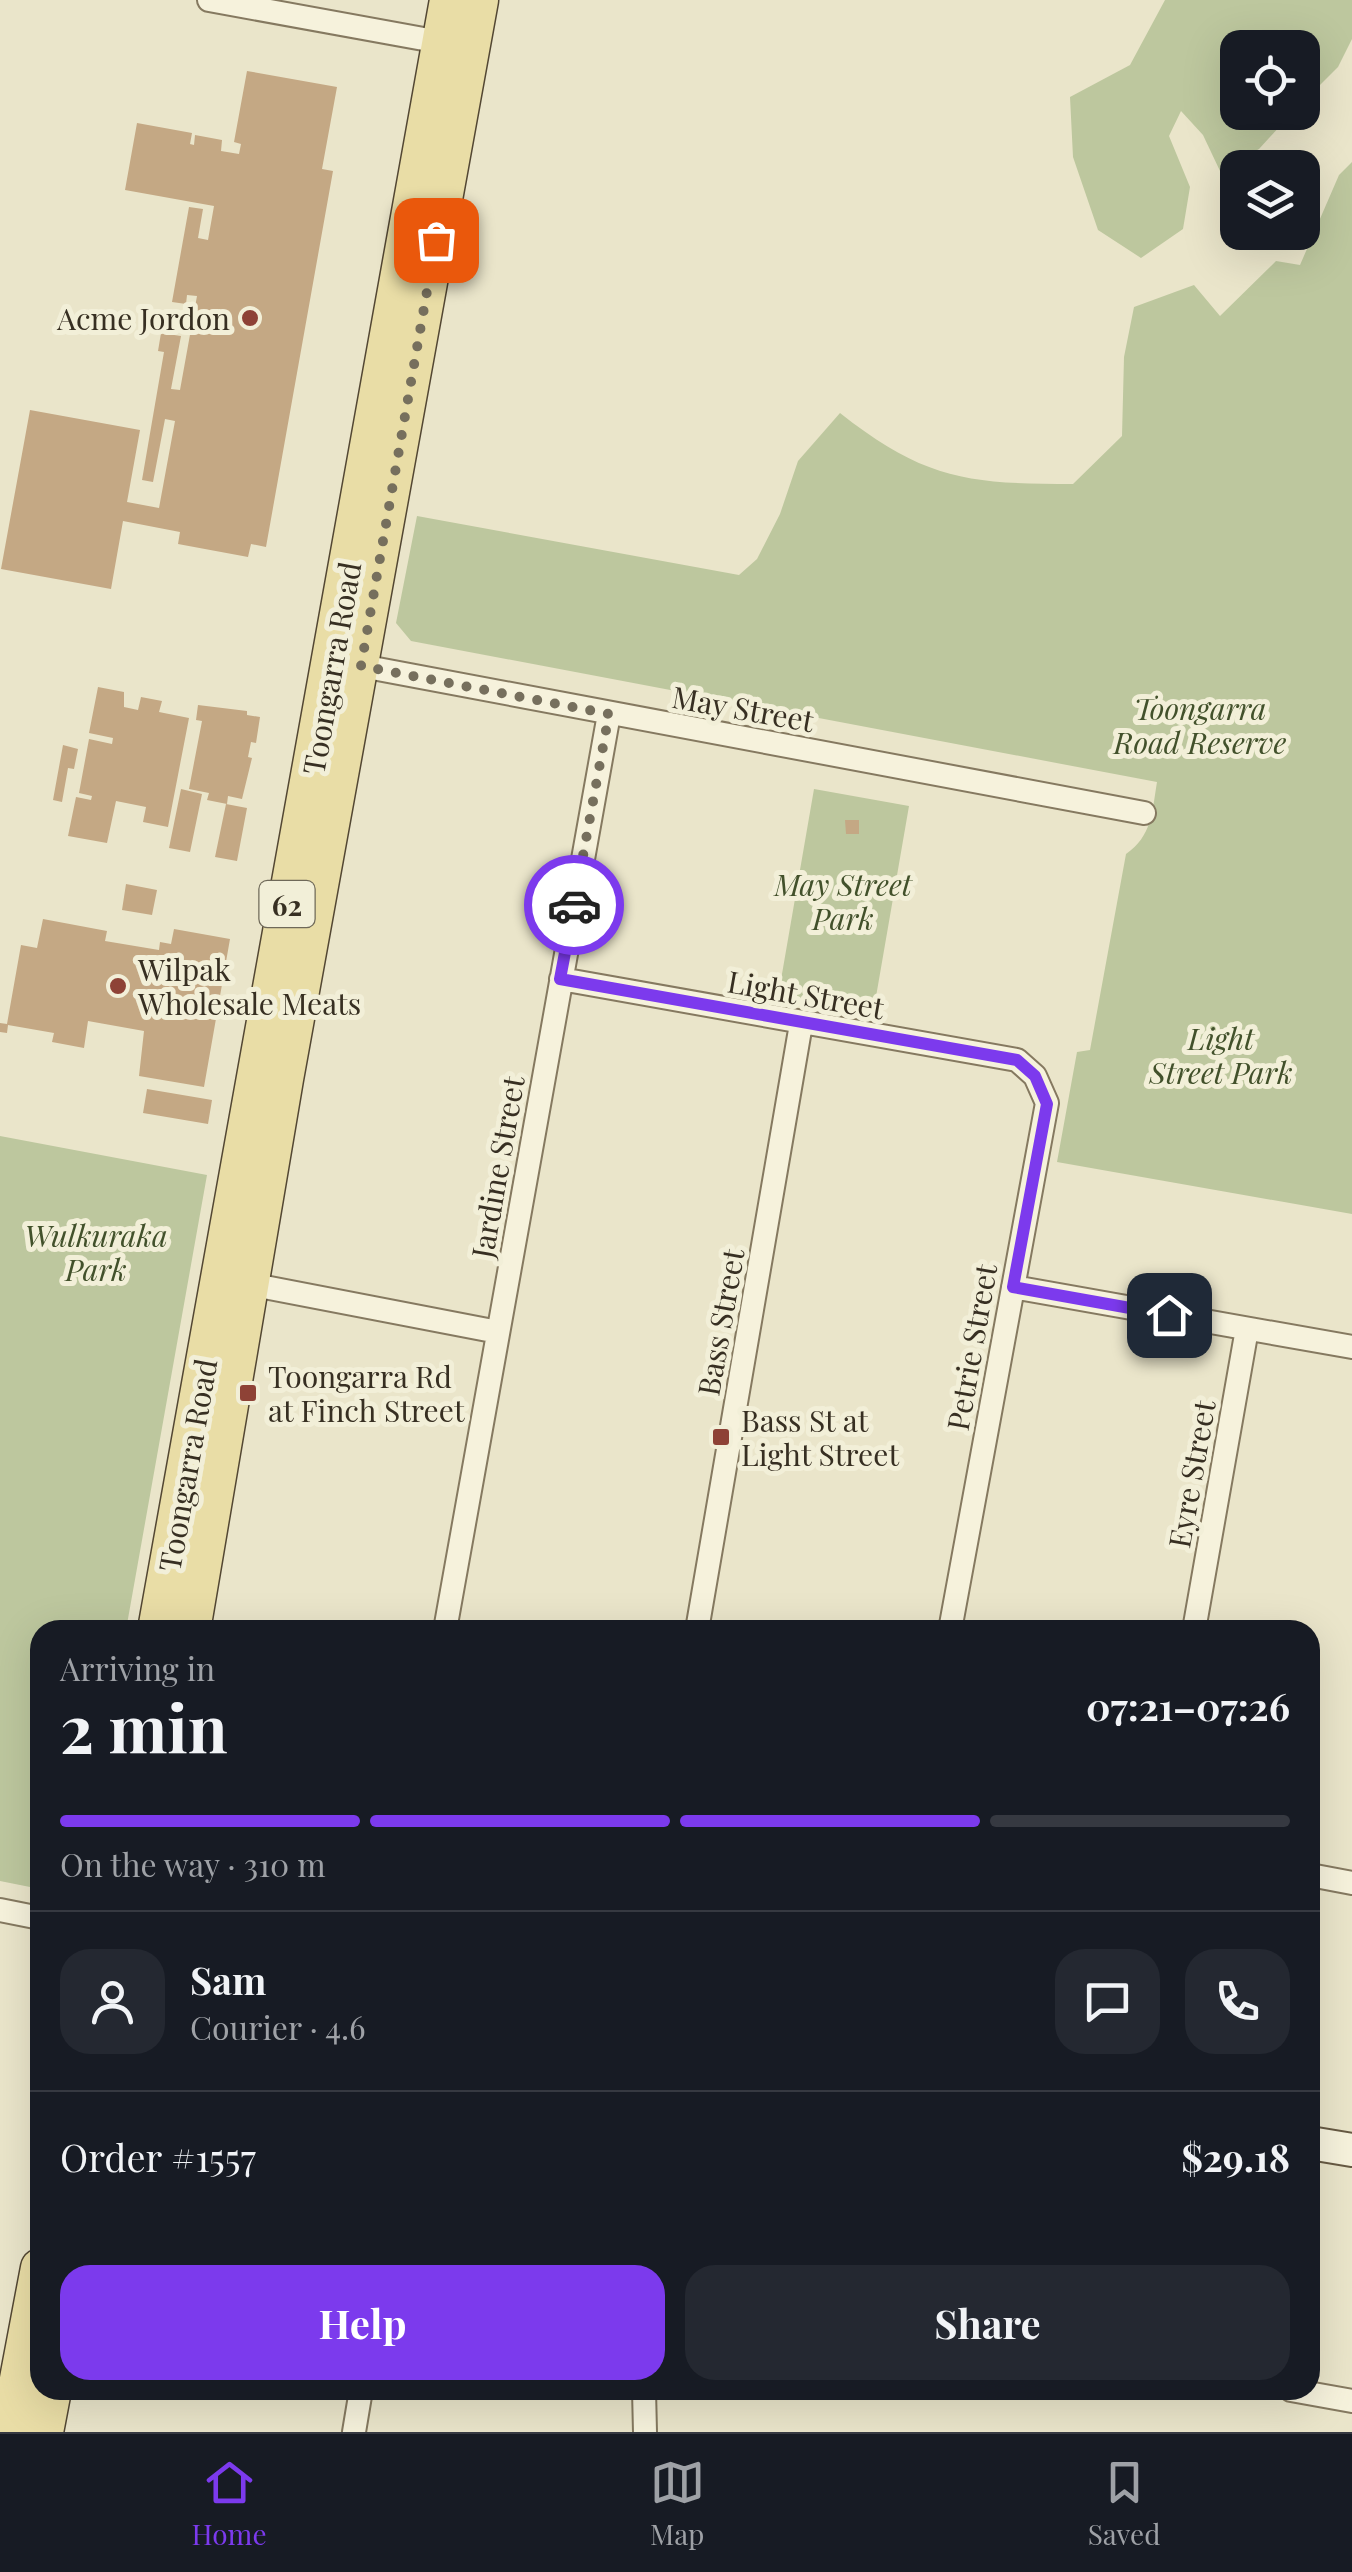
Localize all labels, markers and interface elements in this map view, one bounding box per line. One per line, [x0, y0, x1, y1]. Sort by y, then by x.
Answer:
map controls [1220, 30, 1320, 250]
button: locate [1220, 30, 1320, 130]
button: layers [1220, 150, 1320, 250]
pin [394, 198, 479, 283]
icon: bag [409, 213, 464, 268]
place label: Acme Jordon [56, 298, 230, 338]
marker: Acme Jordon [239, 307, 261, 329]
street label: Toongarra Road [293, 559, 369, 777]
street label: May Street [669, 676, 817, 740]
park label: Toongarra Road Reserve [1113, 688, 1287, 762]
courier [524, 855, 624, 955]
park label: May Street Park [772, 864, 914, 938]
icon: car [547, 878, 602, 933]
road number: 62 [260, 881, 314, 927]
place label: Wilpak Wholesale Meats [137, 949, 361, 1023]
street label: Light Street [725, 961, 888, 1027]
marker: Wilpak Wholesale Meats [107, 975, 129, 997]
park label: Light Street Park [1148, 1018, 1293, 1092]
street label: Jardine Street [461, 1072, 533, 1262]
park label: Wulkuraka Park [24, 1215, 168, 1289]
street label: Bass Street [687, 1245, 753, 1399]
street label: Petrie Street [937, 1260, 1005, 1433]
pin [1127, 1273, 1212, 1358]
icon: home [1142, 1288, 1197, 1343]
street label: Toongarra Road [149, 1356, 225, 1574]
place label: Toongarra Rd at Finch Street [268, 1356, 465, 1430]
marker: Toongarra Rd at Finch Street [237, 1382, 259, 1404]
street label: Eyre Street [1158, 1397, 1224, 1551]
place label: Bass St at Light Street [741, 1400, 899, 1474]
marker: Bass St at Light Street [710, 1426, 732, 1448]
text: Arriving in [60, 1646, 215, 1689]
text: 07:21–07:26 [1086, 1680, 1290, 1731]
text: 2 min [60, 1683, 228, 1769]
text: On the way · 310 m [60, 1842, 326, 1885]
button: person [60, 1949, 165, 2054]
button: chat [1055, 1949, 1160, 2054]
button: phone [1185, 1949, 1290, 2054]
text: Sam [190, 1954, 266, 2005]
text: Courier · 4.6 [190, 2005, 366, 2048]
text: Order #1557 [60, 2131, 256, 2182]
text: $29.18 [1181, 2131, 1290, 2182]
button: Help [60, 2265, 665, 2380]
button: Share [685, 2265, 1290, 2380]
tab: Home [192, 2455, 267, 2552]
tab: Map [650, 2455, 705, 2552]
tab: Saved [1088, 2455, 1160, 2552]

